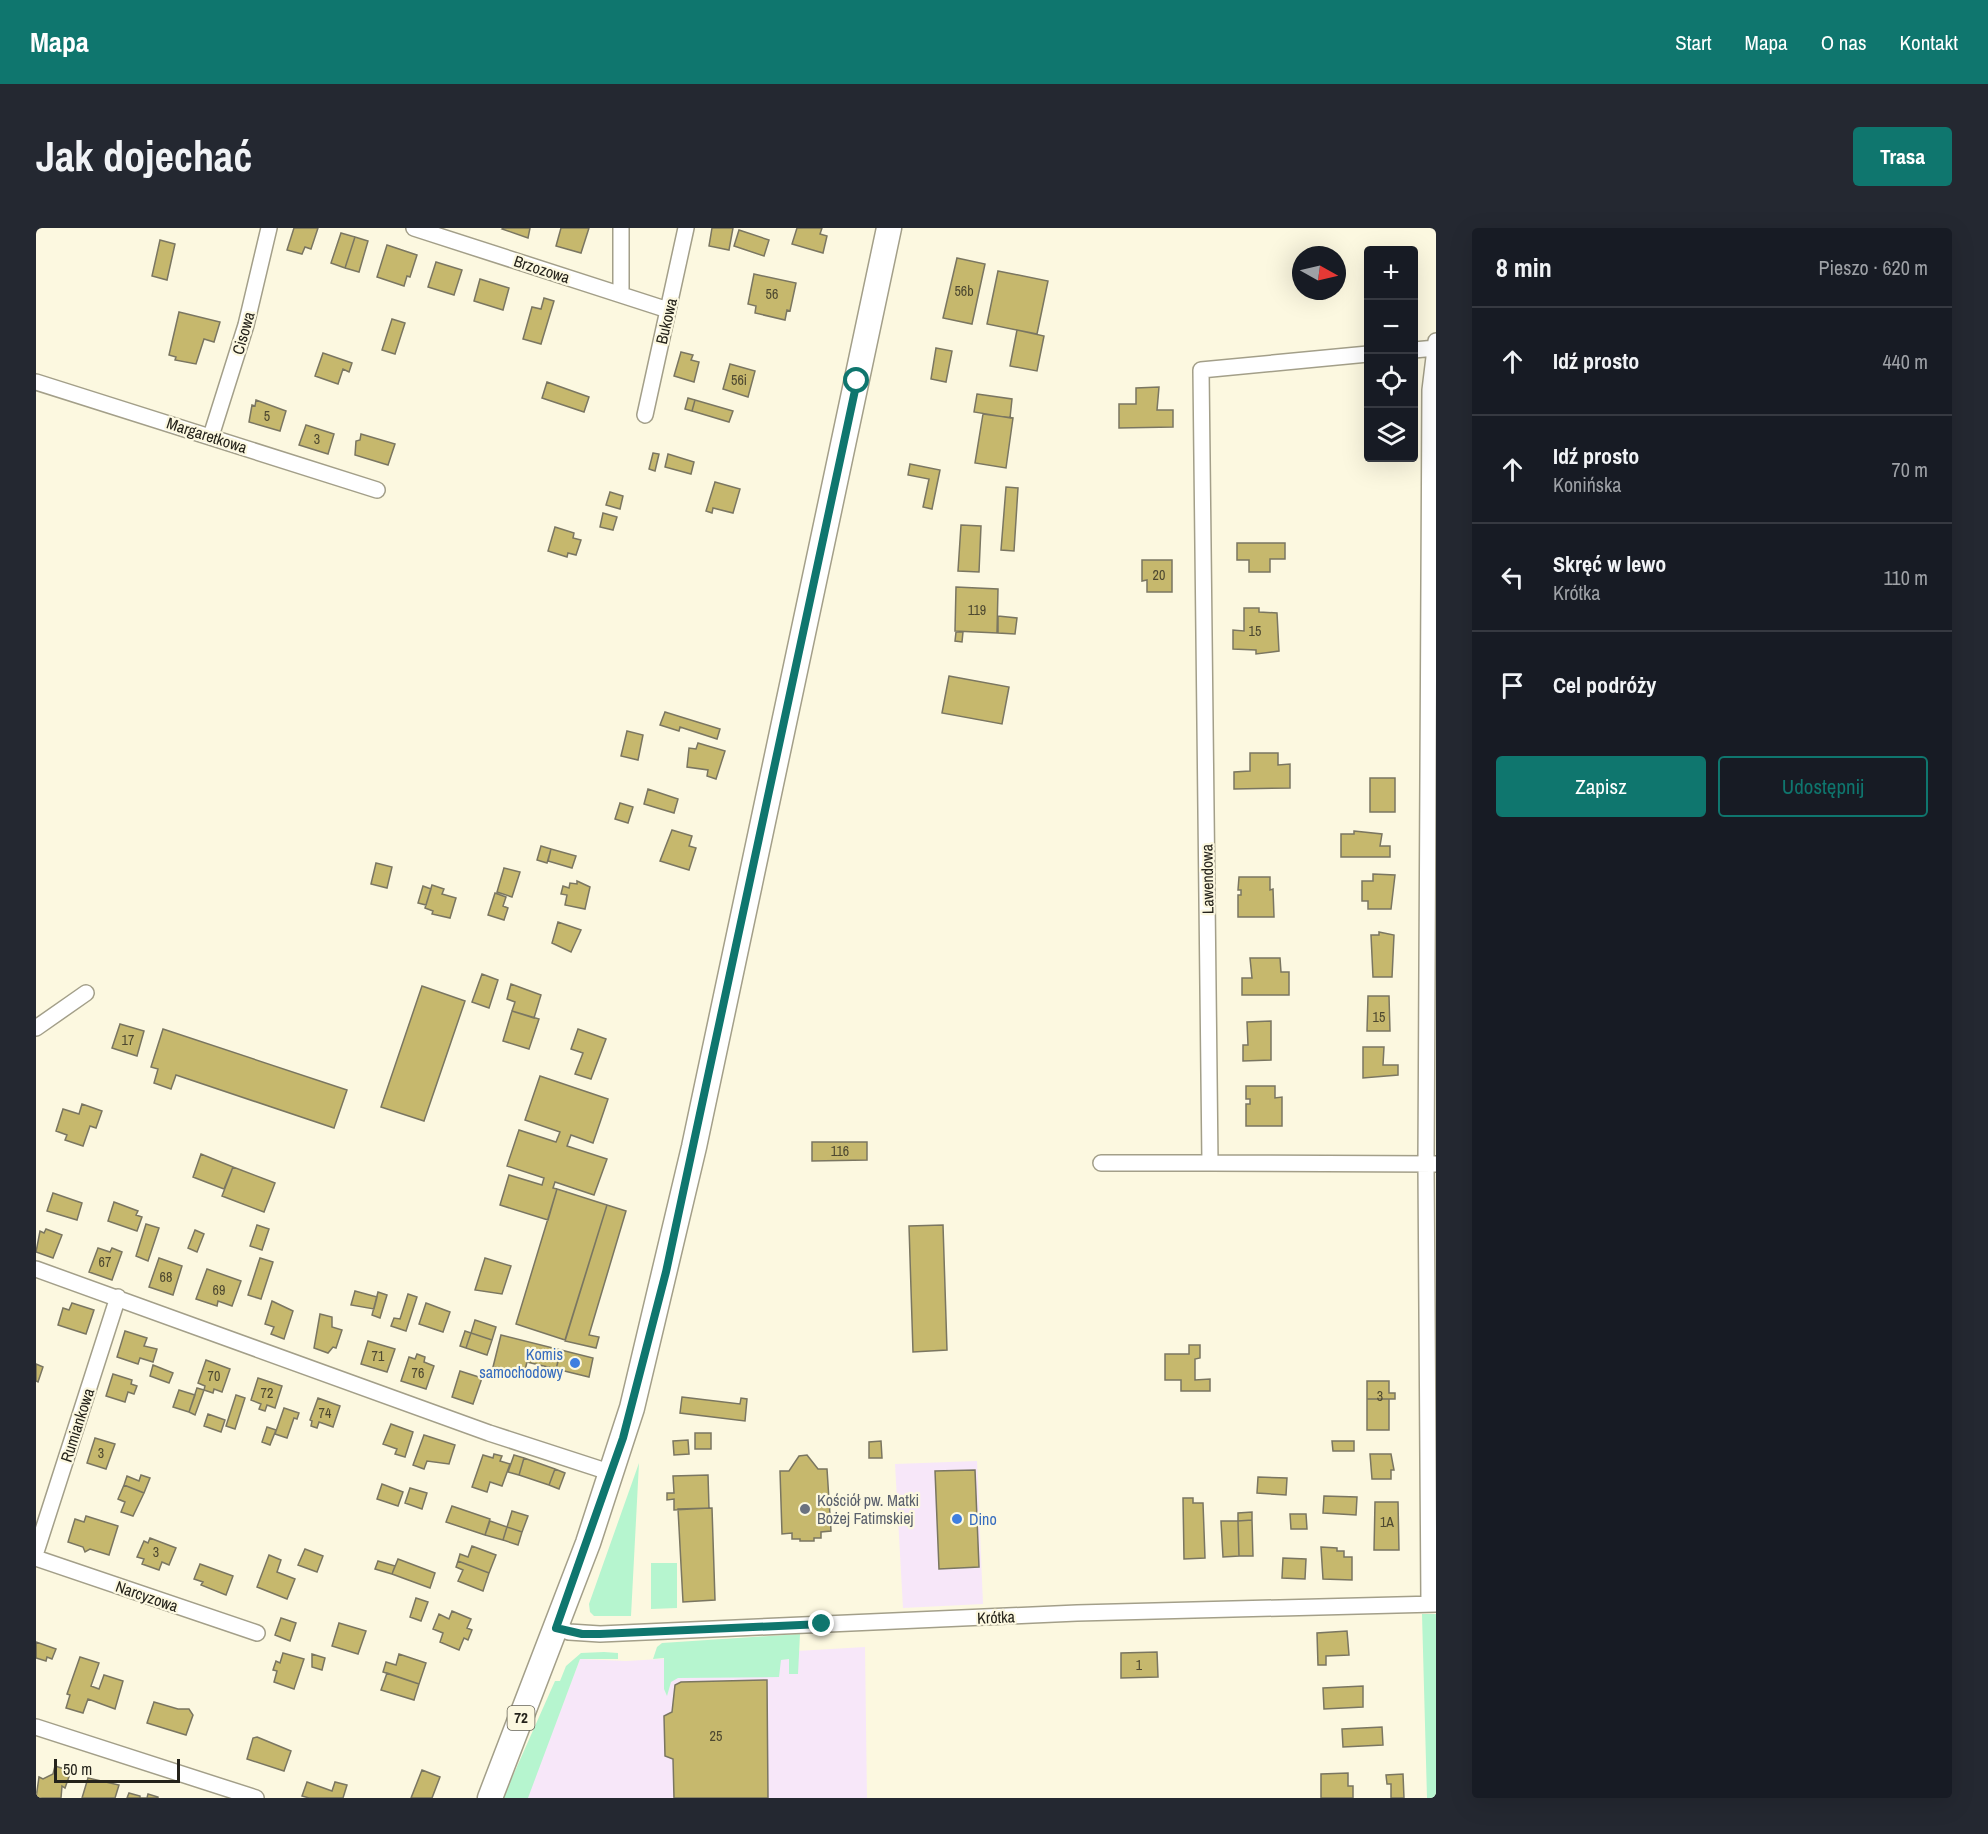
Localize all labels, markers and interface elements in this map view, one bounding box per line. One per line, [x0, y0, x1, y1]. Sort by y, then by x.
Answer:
text: Mapa [30, 23, 89, 61]
text: Start [1675, 28, 1712, 57]
text: Mapa [1745, 28, 1788, 57]
text: O nas [1821, 28, 1867, 57]
text: Kontakt [1900, 28, 1958, 57]
button: Trasa [1853, 127, 1952, 186]
text: Jak dojechać [36, 128, 252, 184]
north arrow [1292, 246, 1346, 300]
map controls [1364, 246, 1418, 462]
button: + [1364, 246, 1418, 300]
street label: Brzozowa [511, 250, 573, 289]
text: 8 min [1496, 250, 1552, 285]
text: Pieszo · 620 m [1819, 254, 1928, 281]
house number: 56b [954, 282, 974, 300]
house number: 56 [766, 285, 778, 303]
street label: Bukowa [650, 295, 682, 346]
button: − [1364, 300, 1418, 354]
street label: Cisowa [226, 308, 260, 357]
icon: ahead [1496, 345, 1529, 378]
text: Idź prosto [1553, 346, 1639, 376]
text: 440 m [1882, 348, 1928, 375]
button: locate [1364, 354, 1418, 408]
route start [843, 367, 869, 393]
house number: 56i [731, 371, 747, 389]
house number: 5 [264, 407, 270, 425]
button: layers [1364, 408, 1418, 462]
street label: Margaretkowa [164, 412, 251, 459]
house number: 3 [314, 430, 320, 448]
text: Idź prosto [1553, 441, 1639, 471]
icon: ahead [1496, 453, 1529, 486]
text: 70 m [1892, 456, 1928, 483]
text: Konińska [1553, 471, 1621, 498]
text: Skręć w lewo [1553, 549, 1666, 579]
icon: left [1496, 561, 1529, 594]
text: 110 m [1884, 564, 1928, 591]
house number: 20 [1153, 566, 1165, 584]
text: Krótka [1553, 579, 1600, 606]
house number: 119 [968, 601, 986, 619]
house number: 15 [1249, 622, 1261, 640]
icon: arrive [1496, 669, 1529, 702]
text: Cel podróży [1553, 670, 1656, 700]
button: Zapisz [1496, 756, 1706, 817]
button: Udostępnij [1718, 756, 1928, 817]
street label: Lawendowa [1195, 843, 1219, 914]
house number: 15 [1373, 1008, 1385, 1026]
house number: 17 [122, 1031, 134, 1049]
house number: 116 [831, 1142, 849, 1160]
house number: 67 [99, 1253, 111, 1271]
house number: 68 [160, 1268, 172, 1286]
house number: 69 [213, 1281, 225, 1299]
place label: Komis samochodowy [479, 1343, 563, 1383]
house number: 71 [372, 1347, 385, 1365]
marker: Komis samochodowy [568, 1356, 582, 1370]
house number: 76 [412, 1364, 424, 1382]
house number: 70 [208, 1367, 220, 1385]
house number: 72 [261, 1384, 273, 1402]
street label: Rumiankowa [55, 1385, 100, 1465]
house number: 3 [1377, 1387, 1383, 1405]
house number: 74 [319, 1404, 332, 1422]
house number: 3 [98, 1444, 104, 1462]
place label: Kościół pw. Matki Bożej Fatimskiej [817, 1489, 919, 1529]
marker: Kościół pw. Matki Bożej Fatimskiej [798, 1502, 812, 1516]
place label: Dino [969, 1508, 997, 1530]
marker: Dino [950, 1512, 964, 1526]
house number: 1A [1380, 1513, 1394, 1531]
house number: 3 [153, 1543, 159, 1561]
street label: Narcyzowa [113, 1575, 182, 1617]
street label: Krótka [977, 1605, 1016, 1629]
route end [808, 1610, 834, 1636]
house number: 1 [1136, 1656, 1143, 1674]
road number: 72 [508, 1706, 534, 1730]
house number: 25 [710, 1727, 722, 1745]
scale bar [54, 1756, 180, 1784]
text: 50 m [63, 1758, 92, 1780]

